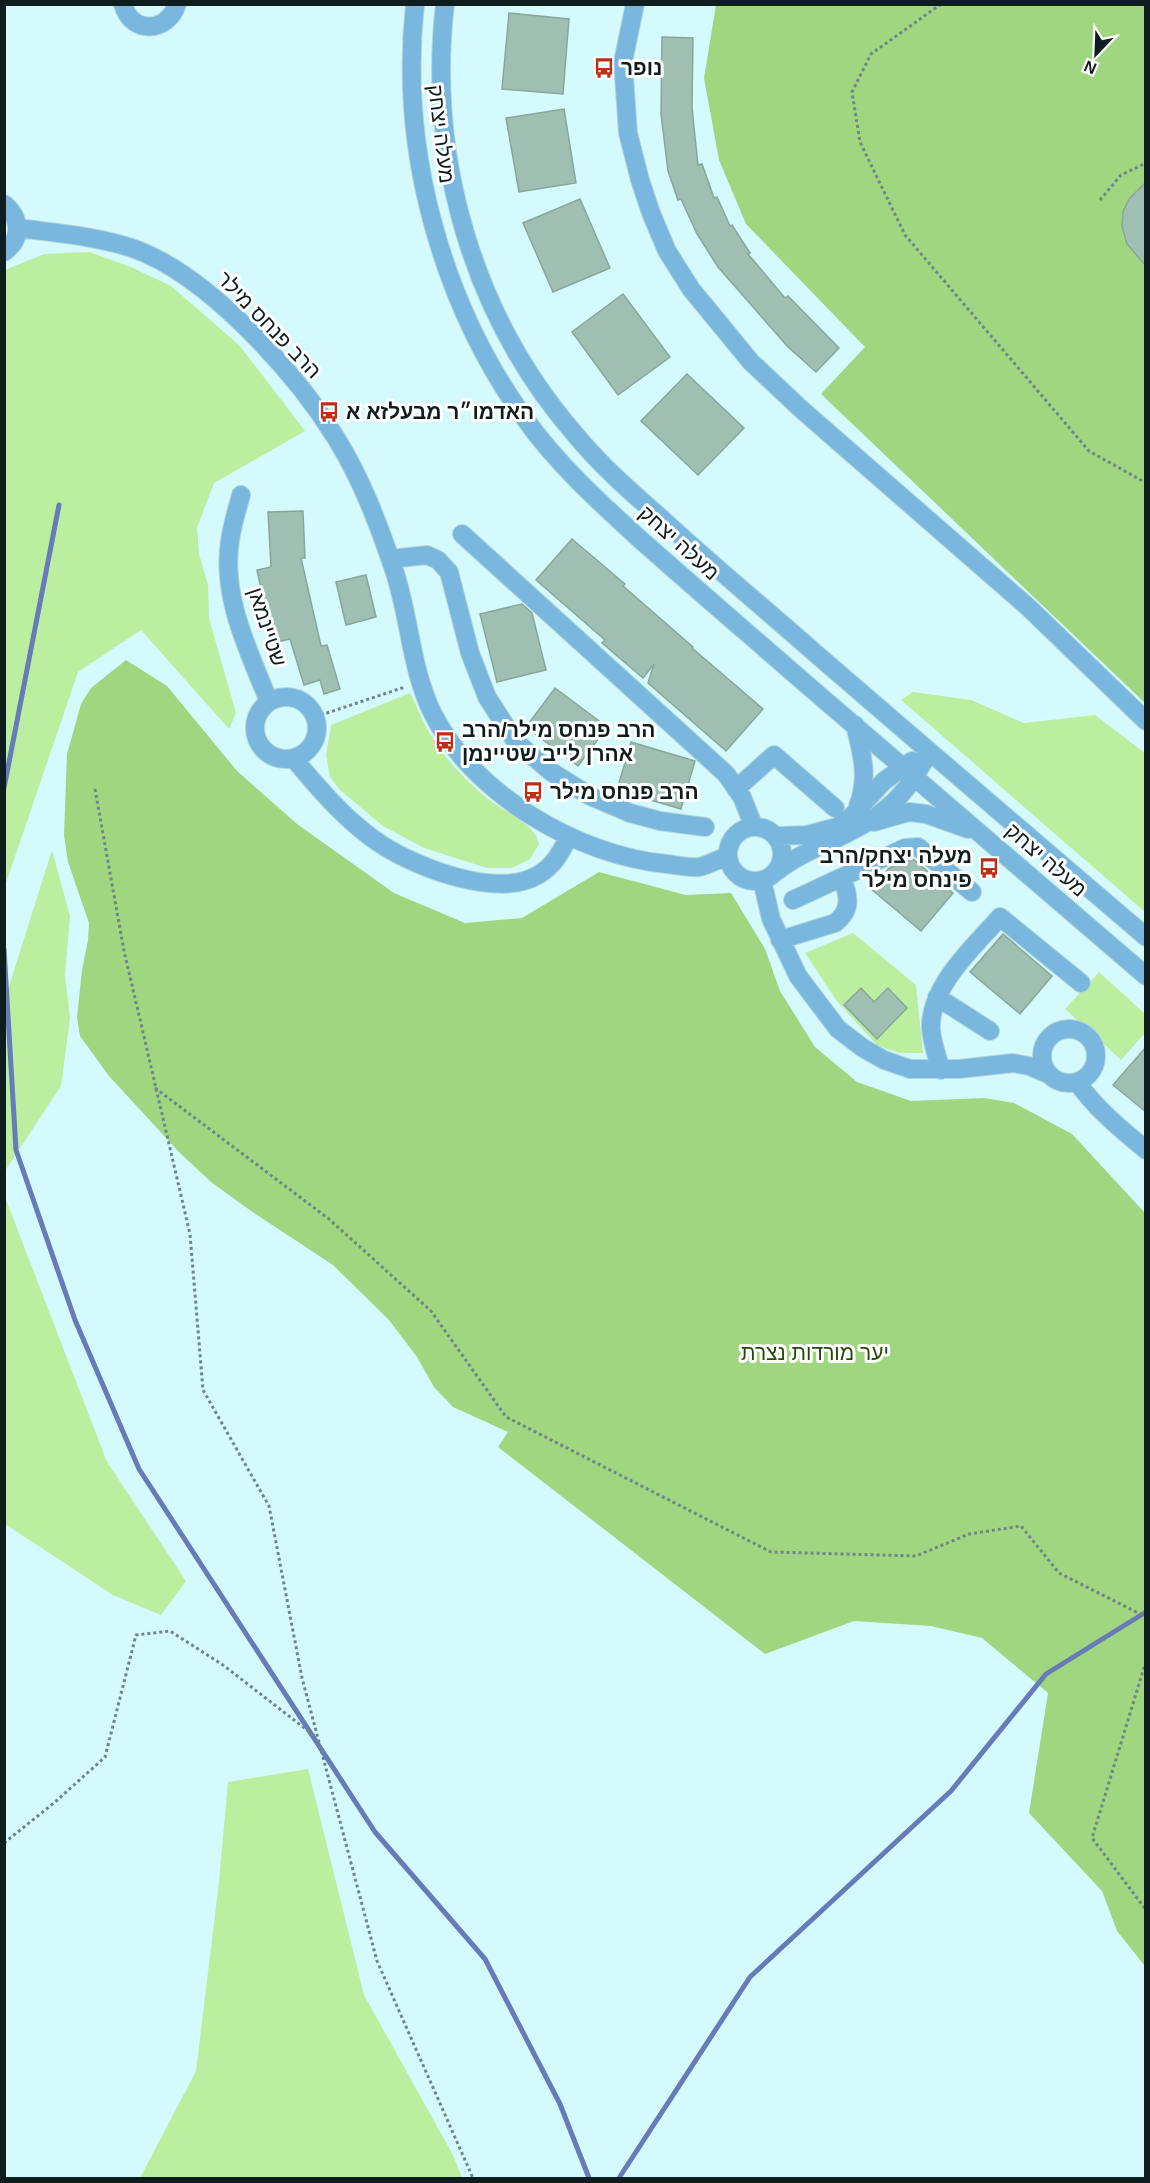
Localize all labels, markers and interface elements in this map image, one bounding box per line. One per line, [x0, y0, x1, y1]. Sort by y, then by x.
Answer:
north arrow [1066, 24, 1126, 84]
bus stop icon: נופר [592, 56, 616, 80]
place label: נופר [621, 56, 662, 79]
text: N [1082, 57, 1099, 77]
street label: מעלה יצחק [424, 83, 459, 185]
street label: הרב פנחס מילר [213, 267, 326, 383]
bus stop icon: האדמו״ר מבעלזא א [317, 400, 341, 424]
place label: האדמו״ר מבעלזא א [346, 400, 534, 423]
street label: מעלה יצחק [635, 501, 724, 584]
street label: שטיינמאן [244, 585, 291, 669]
place label: הרב פנחס מילר/הרב אהרן לייב שטיינמן [462, 718, 656, 765]
bus stop icon: הרב פנחס מילר/הרב אהרן לייב שטיינמן [433, 730, 457, 754]
bus stop icon: הרב פנחס מילר [521, 780, 545, 804]
place label: הרב פנחס מילר [550, 780, 699, 803]
street label: מעלה יצחק [1001, 818, 1091, 901]
place label: מעלה יצחק/הרב פינחס מילר [820, 844, 972, 891]
bus stop icon: מעלה יצחק/הרב פינחס מילר [977, 856, 1001, 880]
park label: יער מורדות נצרת [741, 1341, 889, 1364]

